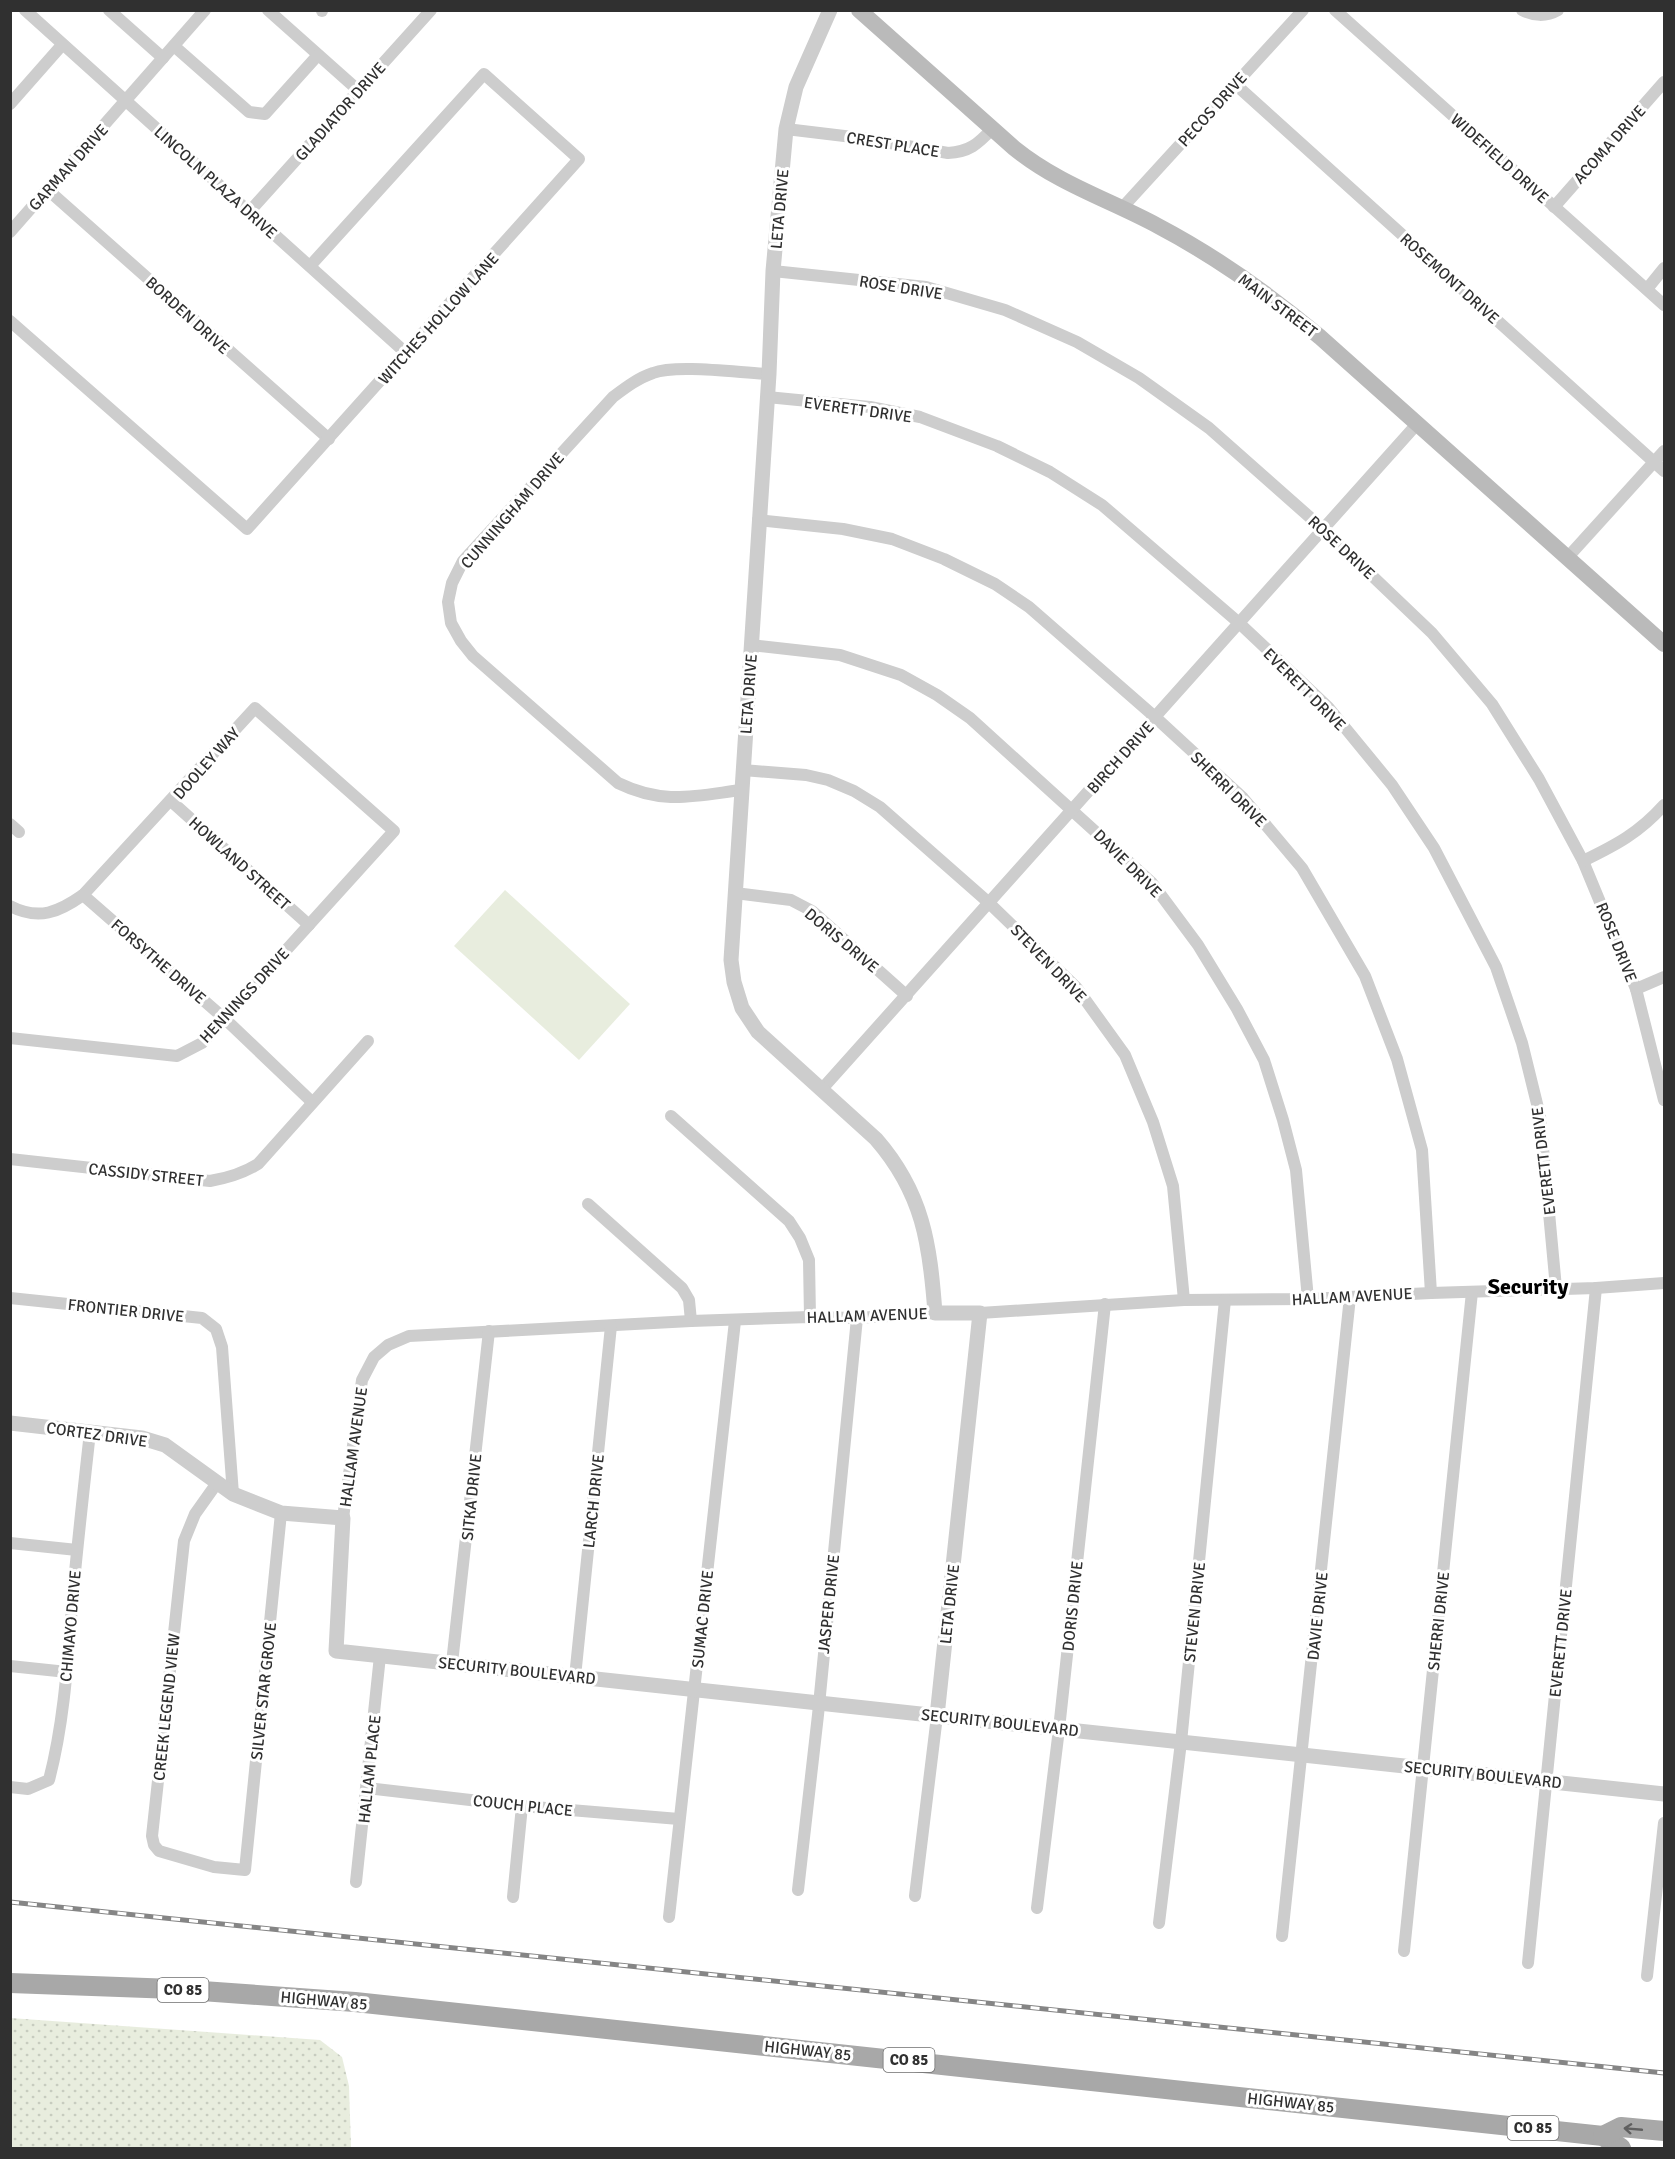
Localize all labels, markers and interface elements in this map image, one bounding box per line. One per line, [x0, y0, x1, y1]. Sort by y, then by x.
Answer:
street label: GLADIATOR DRIVE [291, 58, 390, 165]
street label: PECOS DRIVE [1174, 68, 1251, 151]
street label: ACOMA DRIVE [1569, 101, 1650, 188]
street label: WIDEFIELD DRIVE [1446, 110, 1552, 208]
street label: GARMAN DRIVE [25, 120, 113, 215]
street label: LINCOLN PLAZA DRIVE [150, 122, 281, 243]
street label: CREST PLACE [845, 128, 941, 162]
street label: LETA DRIVE [767, 168, 793, 250]
street label: ROSEMONT DRIVE [1396, 229, 1503, 328]
street label: WITCHES HOLLOW LANE [374, 249, 503, 389]
street label: MAIN STREET [1234, 270, 1321, 342]
street label: ROSE DRIVE [858, 272, 944, 304]
street label: BORDEN DRIVE [141, 273, 234, 359]
street label: EVERETT DRIVE [803, 393, 913, 427]
street label: CUNNINGHAM DRIVE [457, 448, 569, 573]
street label: ROSE DRIVE [1304, 512, 1379, 584]
street label: EVERETT DRIVE [1259, 644, 1350, 735]
street label: LETA DRIVE [736, 653, 762, 735]
street label: BIRCH DRIVE [1083, 717, 1158, 798]
street label: DOOLEY WAY [169, 723, 244, 804]
street label: SHERRI DRIVE [1186, 748, 1270, 832]
street label: HOWLAND STREET [185, 813, 294, 915]
street label: DAVIE DRIVE [1089, 825, 1166, 902]
street label: ROSE DRIVE [1591, 900, 1641, 985]
street label: DORIS DRIVE [800, 904, 882, 978]
street label: FORSYTHE DRIVE [107, 915, 210, 1008]
street label: STEVEN DRIVE [1006, 920, 1091, 1007]
street label: HENNINGS DRIVE [196, 944, 294, 1047]
street label: EVERETT DRIVE [1527, 1106, 1561, 1216]
street label: CASSIDY STREET [87, 1159, 205, 1191]
district label: Security [1488, 1273, 1568, 1300]
street label: HALLAM AVENUE [1291, 1284, 1413, 1310]
street label: FRONTIER DRIVE [67, 1295, 185, 1327]
street label: HALLAM AVENUE [806, 1304, 928, 1328]
street label: HALLAM AVENUE [336, 1386, 372, 1508]
street label: CORTEZ DRIVE [45, 1418, 149, 1452]
street label: SITKA DRIVE [457, 1453, 486, 1542]
street label: LARCH DRIVE [579, 1453, 609, 1549]
street label: JASPER DRIVE [814, 1553, 844, 1655]
street label: DORIS DRIVE [1058, 1560, 1088, 1652]
street label: STEVEN DRIVE [1180, 1561, 1210, 1663]
street label: LETA DRIVE [936, 1563, 964, 1645]
street label: SUMAC DRIVE [688, 1569, 718, 1669]
street label: CHIMAYO DRIVE [56, 1570, 86, 1683]
street label: DAVIE DRIVE [1303, 1571, 1333, 1661]
street label: SHERRI DRIVE [1424, 1571, 1454, 1671]
street label: EVERETT DRIVE [1545, 1588, 1577, 1698]
street label: SILVER STAR GROVE [247, 1621, 281, 1761]
street label: CREEK LEGEND VIEW [149, 1632, 185, 1782]
street label: SECURITY BOULEVARD [437, 1653, 597, 1689]
street label: SECURITY BOULEVARD [920, 1705, 1080, 1741]
street label: HALLAM PLACE [354, 1714, 386, 1824]
street label: SECURITY BOULEVARD [1403, 1757, 1563, 1793]
street label: COUCH PLACE [472, 1791, 574, 1821]
road number: CO 85 [158, 1978, 208, 2002]
street label: HIGHWAY 85 [279, 1987, 368, 2015]
street label: HIGHWAY 85 [763, 2036, 852, 2066]
road number: CO 85 [884, 2048, 934, 2072]
street label: HIGHWAY 85 [1246, 2088, 1335, 2118]
road number: CO 85 [1508, 2116, 1558, 2140]
one-way arrow [1623, 2123, 1643, 2134]

